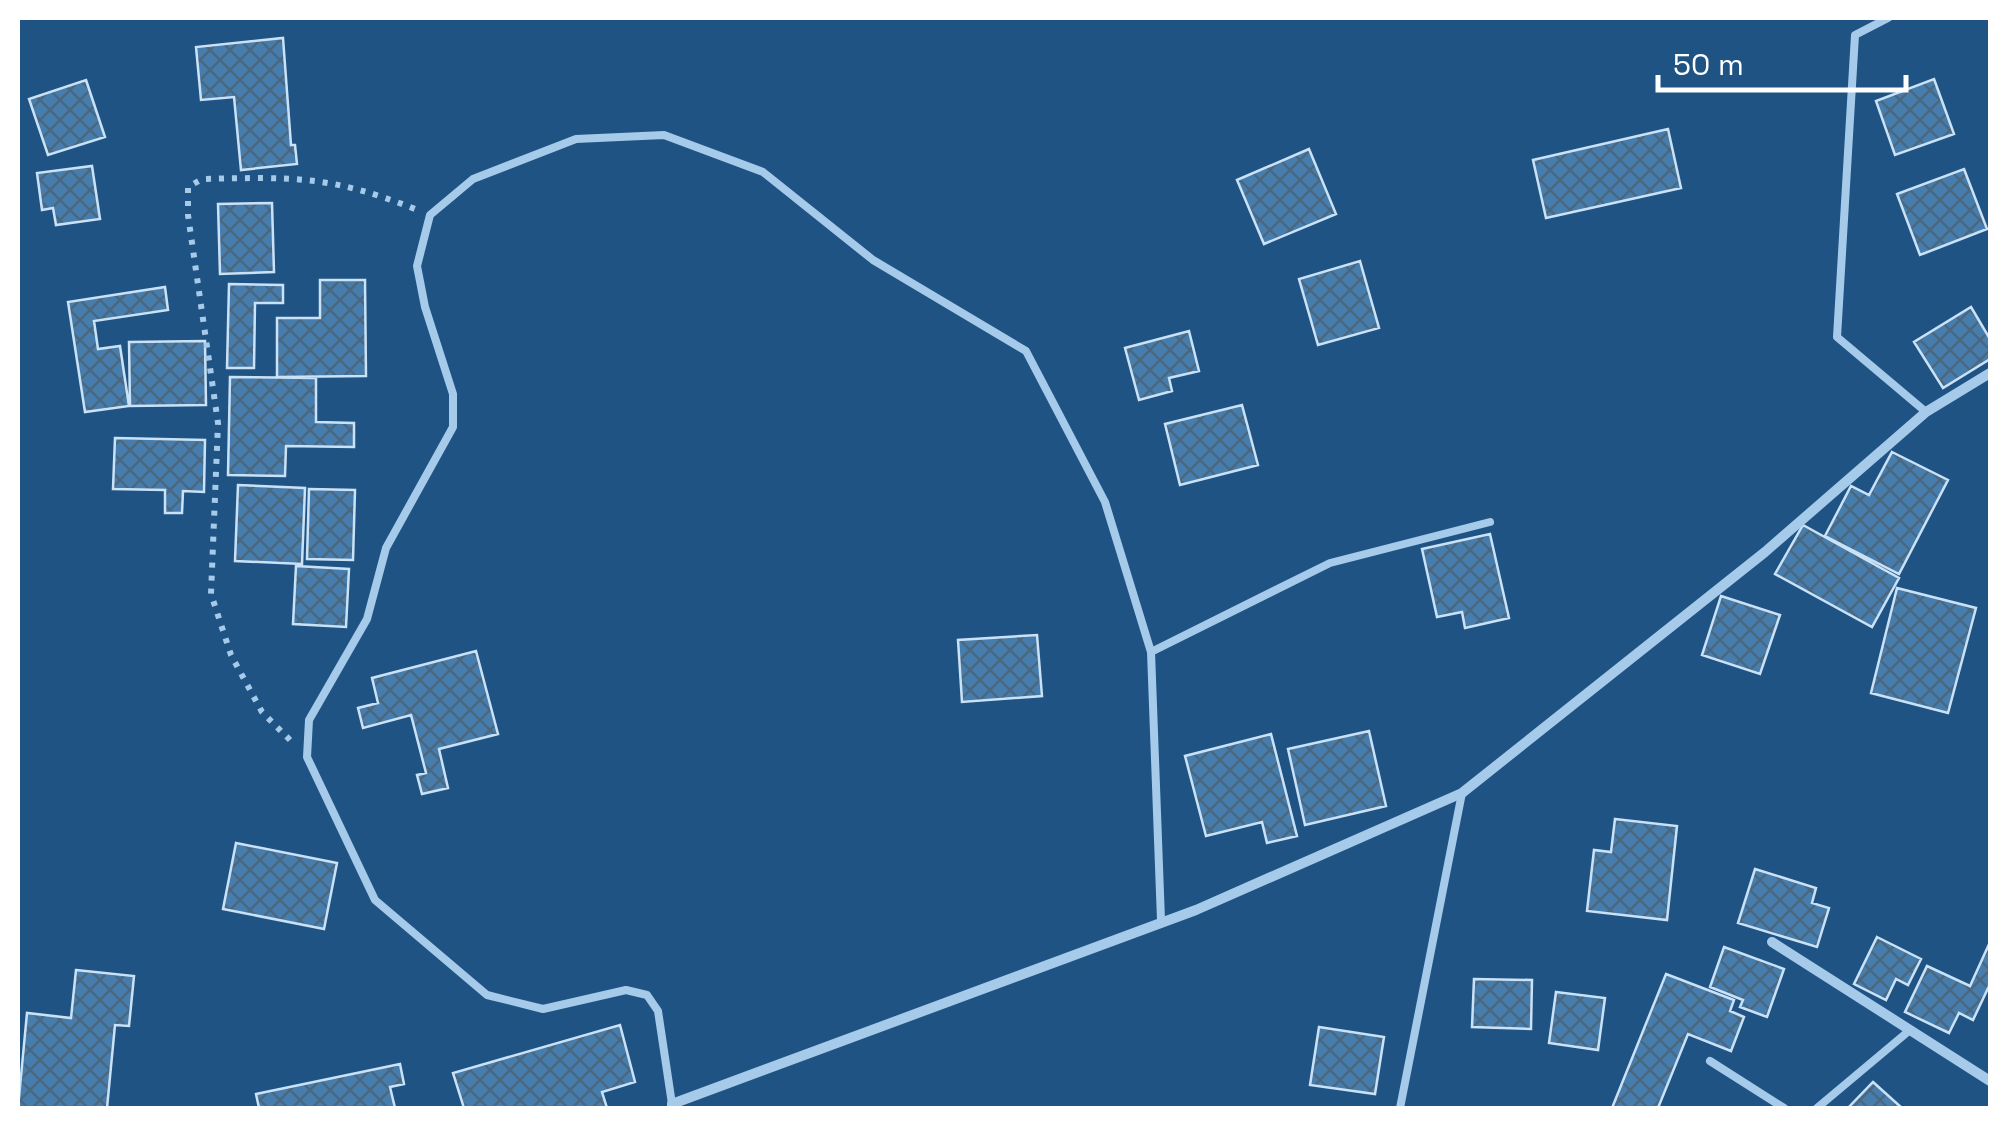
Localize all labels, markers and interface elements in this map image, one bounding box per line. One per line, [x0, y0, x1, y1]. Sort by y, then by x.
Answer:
scale bar [1658, 30, 1906, 92]
text: 50 m [1673, 45, 1744, 84]

